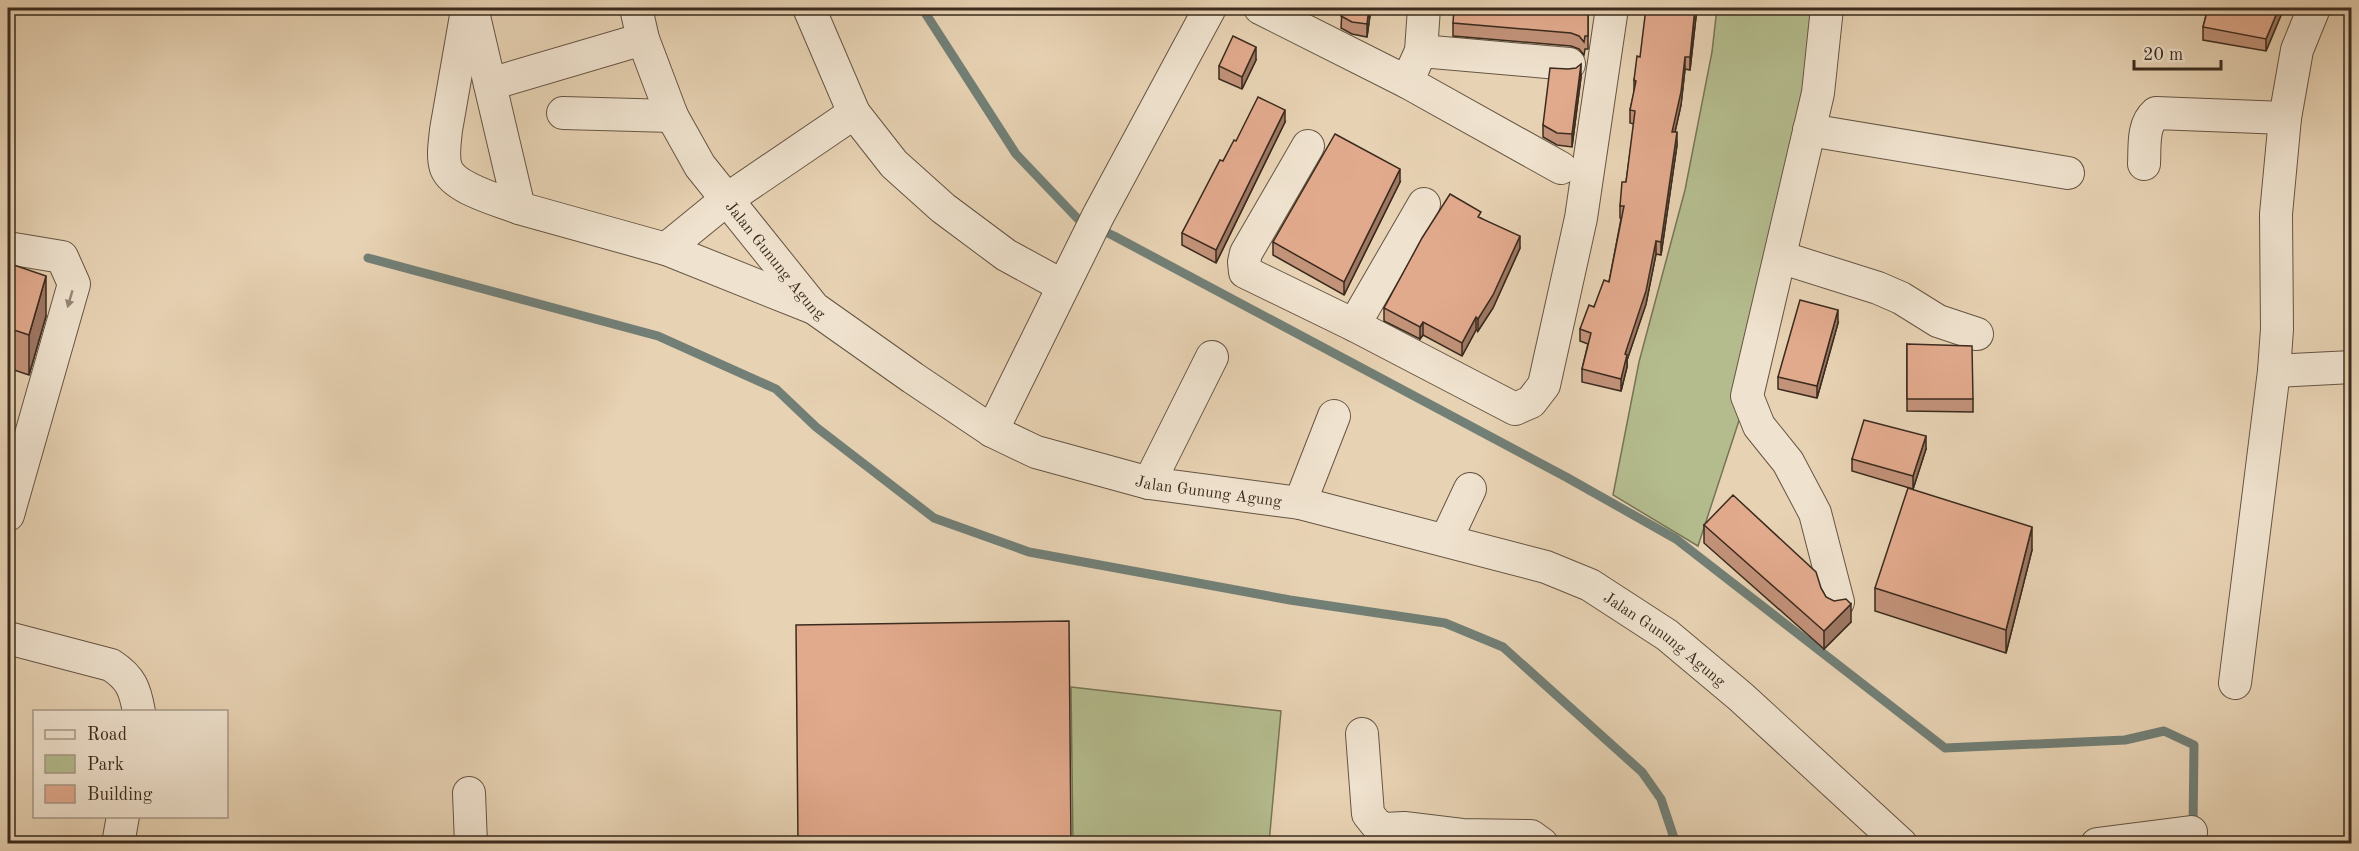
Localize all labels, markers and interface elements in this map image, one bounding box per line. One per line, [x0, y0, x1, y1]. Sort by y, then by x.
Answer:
scale bar [2134, 33, 2221, 71]
text: 20 m [2143, 46, 2183, 64]
street label: Jalan Gunung Agung [722, 199, 828, 324]
one-way arrow [65, 290, 74, 308]
street label: Jalan Gunung Agung [1133, 474, 1283, 511]
street label: Jalan Gunung Agung [1600, 590, 1728, 691]
legend [33, 710, 228, 818]
text: Road [87, 726, 127, 744]
text: Park [87, 756, 124, 774]
text: Building [87, 786, 153, 804]

